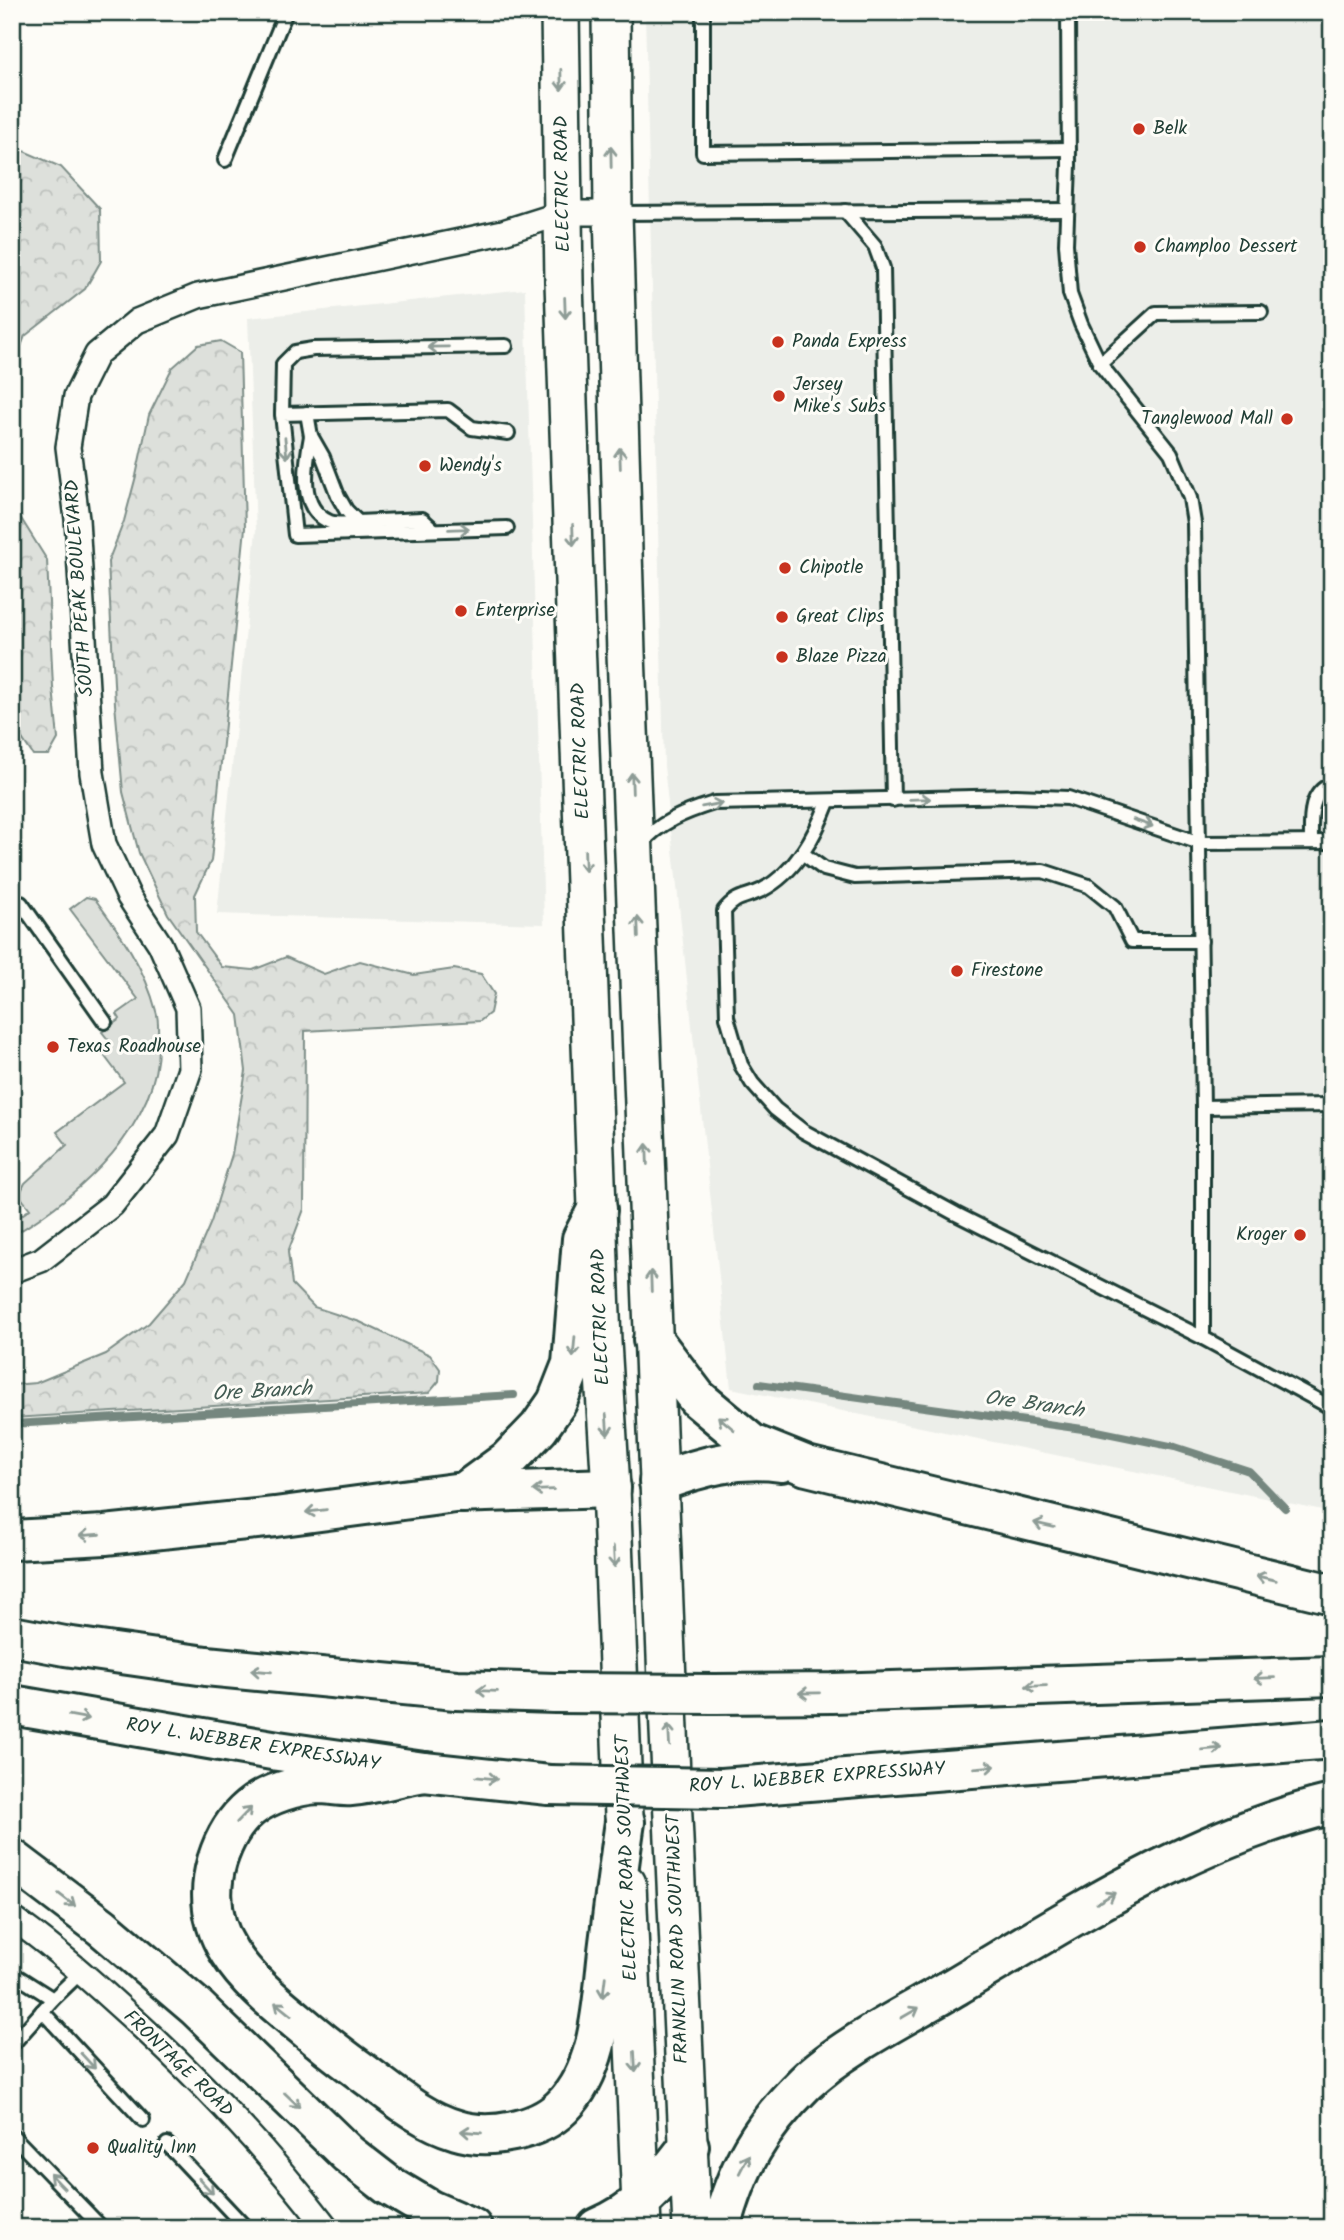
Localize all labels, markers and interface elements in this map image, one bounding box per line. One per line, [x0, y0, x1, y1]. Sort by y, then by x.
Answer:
one-way arrow [554, 69, 568, 92]
place label: Belk [1153, 114, 1187, 144]
street label: ELECTRIC ROAD [547, 115, 579, 253]
marker: Belk [1131, 121, 1147, 137]
one-way arrow [605, 146, 618, 169]
place label: Champloo Dessert [1154, 232, 1298, 262]
marker: Champloo Dessert [1132, 239, 1148, 255]
one-way arrow [558, 296, 572, 319]
place label: Panda Express [792, 327, 907, 357]
marker: Panda Express [770, 334, 786, 350]
one-way arrow [426, 340, 449, 354]
place label: Jersey Mike's Subs [793, 370, 886, 422]
marker: Jersey Mike's Subs [771, 388, 787, 404]
place label: Tanglewood Mall [1141, 404, 1273, 434]
marker: Tanglewood Mall [1279, 411, 1295, 427]
one-way arrow [280, 436, 293, 458]
one-way arrow [613, 446, 627, 469]
place label: Wendy's [439, 451, 502, 481]
marker: Wendy's [417, 458, 433, 474]
street label: SOUTH PEAK BOULEVARD [57, 479, 103, 697]
one-way arrow [447, 522, 470, 535]
one-way arrow [566, 524, 579, 547]
place label: Chipotle [799, 553, 864, 583]
marker: Chipotle [777, 560, 793, 576]
place label: Enterprise [475, 596, 555, 626]
place label: Great Clips [796, 602, 884, 632]
marker: Enterprise [453, 603, 469, 619]
marker: Great Clips [774, 609, 790, 625]
place label: Blaze Pizza [796, 642, 887, 672]
marker: Blaze Pizza [774, 649, 790, 665]
street label: ELECTRIC ROAD [564, 682, 598, 820]
one-way arrow [625, 772, 638, 795]
one-way arrow [909, 792, 932, 805]
one-way arrow [700, 798, 723, 811]
one-way arrow [1132, 818, 1154, 830]
one-way arrow [578, 849, 591, 872]
one-way arrow [631, 915, 644, 938]
place label: Firestone [971, 956, 1043, 986]
marker: Firestone [949, 963, 965, 979]
place label: Texas Roadhouse [67, 1032, 202, 1062]
marker: Texas Roadhouse [45, 1039, 61, 1055]
one-way arrow [640, 1143, 653, 1166]
place label: Kroger [1236, 1220, 1288, 1250]
marker: Kroger [1292, 1227, 1308, 1243]
street label: ELECTRIC ROAD [584, 1248, 618, 1386]
one-way arrow [644, 1270, 658, 1293]
one-way arrow [567, 1336, 580, 1358]
water label: Ore Branch [211, 1373, 314, 1411]
water label: Ore Branch [982, 1382, 1087, 1429]
one-way arrow [600, 1413, 613, 1436]
one-way arrow [718, 1415, 736, 1431]
one-way arrow [531, 1484, 554, 1497]
one-way arrow [306, 1505, 328, 1518]
one-way arrow [1033, 1518, 1056, 1531]
one-way arrow [79, 1529, 102, 1542]
one-way arrow [608, 1545, 621, 1567]
one-way arrow [1255, 1571, 1277, 1584]
one-way arrow [250, 1664, 272, 1677]
one-way arrow [1252, 1671, 1275, 1685]
one-way arrow [1025, 1679, 1048, 1692]
one-way arrow [476, 1684, 499, 1698]
one-way arrow [798, 1686, 821, 1700]
one-way arrow [68, 1710, 90, 1724]
street label: ROY L. WEBBER EXPRESSWAY [124, 1710, 383, 1780]
one-way arrow [662, 1724, 675, 1747]
street label: ELECTRIC ROAD SOUTHWEST [608, 1732, 646, 1982]
one-way arrow [1200, 1742, 1223, 1755]
street label: ROY L. WEBBER EXPRESSWAY [688, 1754, 947, 1802]
one-way arrow [973, 1760, 996, 1773]
one-way arrow [475, 1772, 497, 1785]
one-way arrow [235, 1807, 252, 1824]
street label: FRANKLIN ROAD SOUTHWEST [659, 1812, 697, 2064]
one-way arrow [1095, 1891, 1115, 1905]
one-way arrow [57, 1892, 76, 1907]
one-way arrow [597, 1975, 610, 1998]
one-way arrow [274, 2001, 292, 2017]
street label: FRONTAGE ROAD [116, 2003, 240, 2125]
one-way arrow [899, 2006, 919, 2020]
one-way arrow [629, 2050, 642, 2072]
one-way arrow [80, 2052, 97, 2069]
one-way arrow [283, 2091, 300, 2108]
one-way arrow [460, 2125, 483, 2138]
place label: Quality Inn [107, 2133, 196, 2163]
marker: Quality Inn [85, 2140, 101, 2156]
one-way arrow [738, 2154, 751, 2175]
one-way arrow [49, 2173, 66, 2190]
one-way arrow [198, 2177, 215, 2194]

